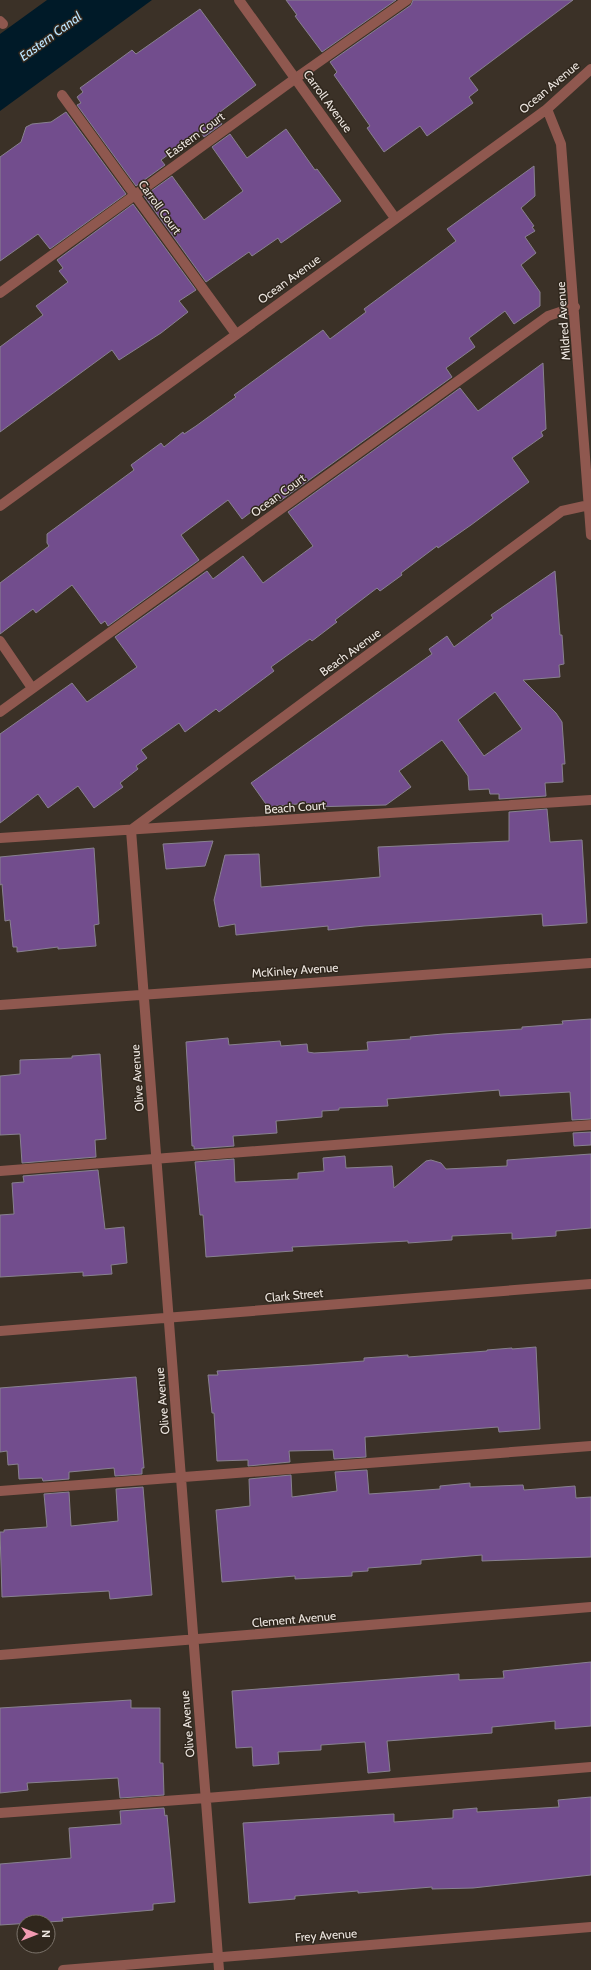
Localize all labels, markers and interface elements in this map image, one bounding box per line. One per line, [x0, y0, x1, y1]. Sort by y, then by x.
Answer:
water label: Eastern Canal [16, 8, 84, 64]
street label: Ocean Avenue [516, 58, 582, 116]
street label: Carroll Avenue [300, 67, 356, 135]
street label: Eastern Court [163, 109, 227, 161]
street label: Carroll Court [135, 177, 185, 237]
street label: Ocean Avenue [255, 251, 323, 307]
street label: Mildred Avenue [553, 281, 573, 361]
street label: Ocean Court [248, 470, 308, 520]
street label: Beach Avenue [317, 625, 383, 679]
street label: Beach Court [264, 797, 326, 817]
street label: McKinley Avenue [251, 959, 339, 981]
street label: Olive Avenue [127, 1044, 147, 1112]
street label: Clark Street [264, 1285, 324, 1305]
street label: Olive Avenue [152, 1367, 172, 1435]
street label: Clement Avenue [251, 1608, 337, 1630]
street label: Olive Avenue [177, 1690, 197, 1758]
north arrow [16, 1914, 56, 1954]
street label: Frey Avenue [294, 1925, 358, 1945]
text: N [39, 1930, 53, 1938]

